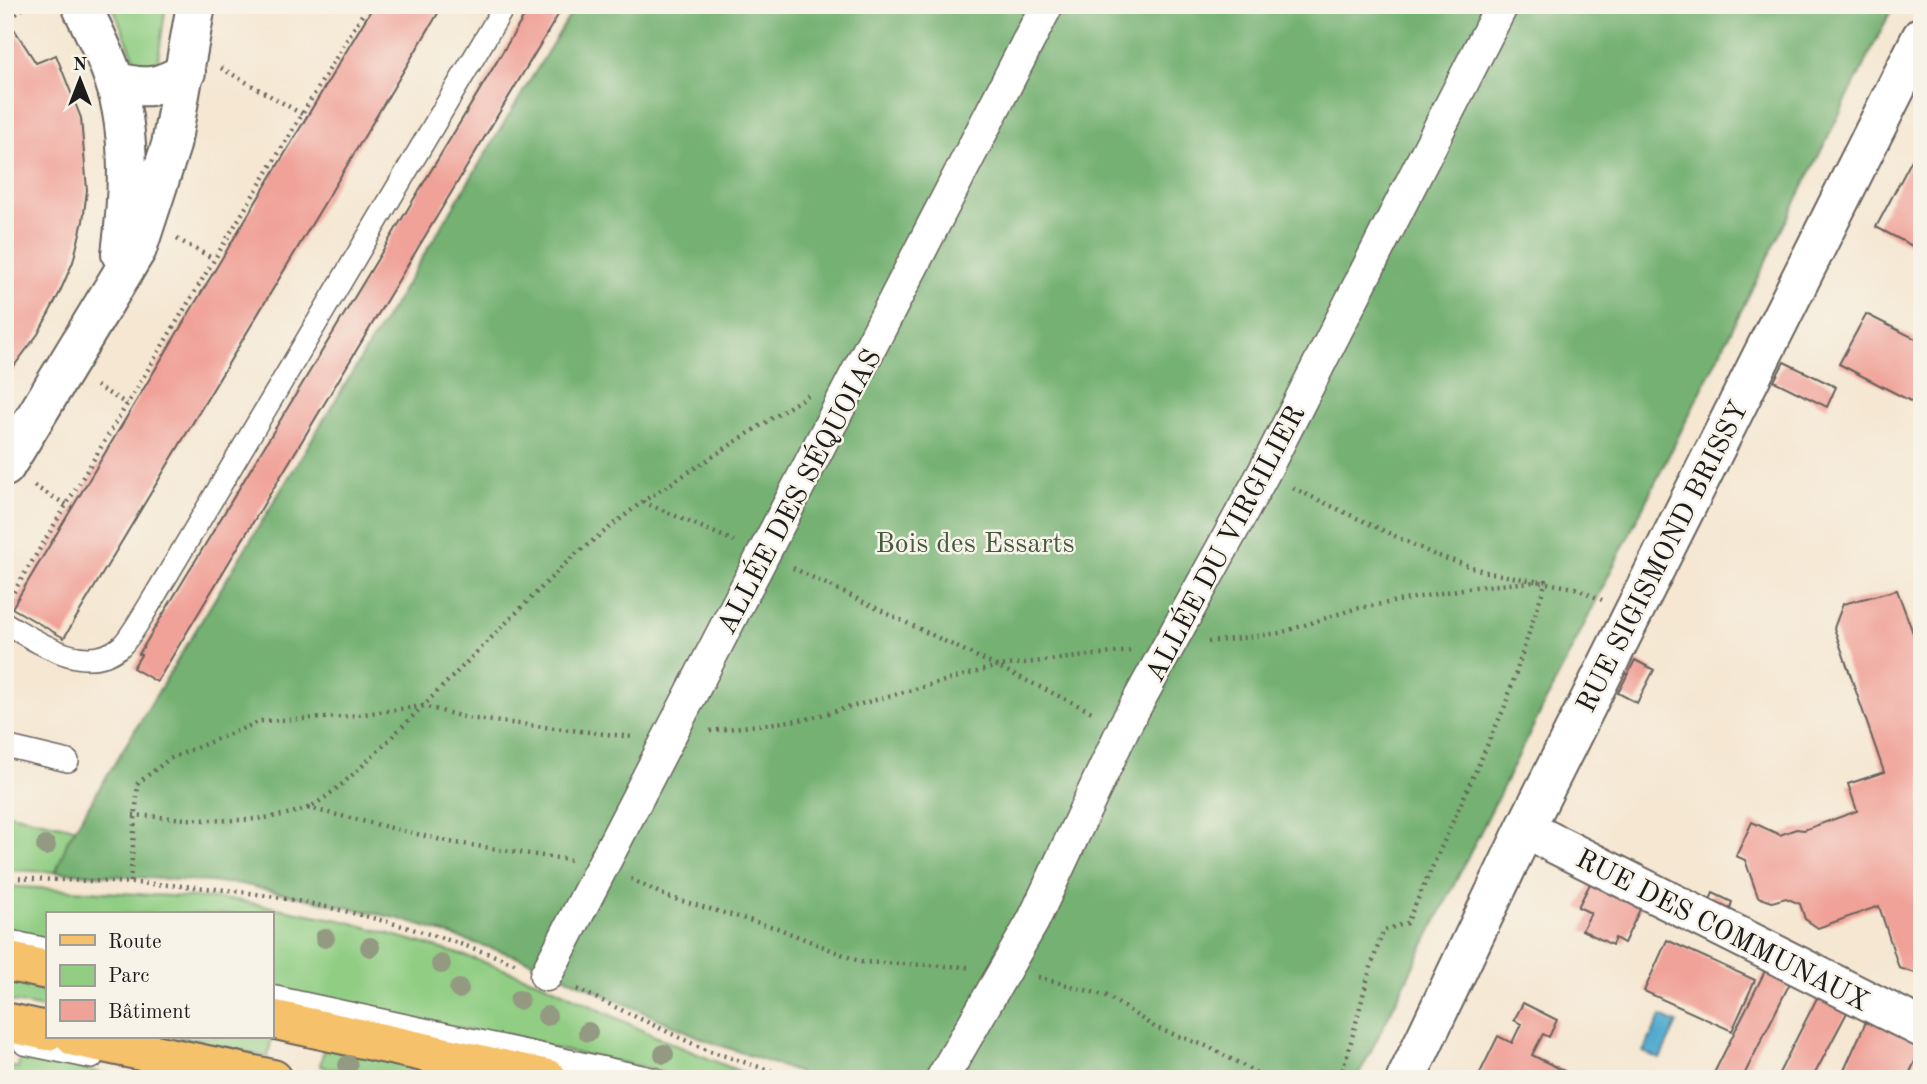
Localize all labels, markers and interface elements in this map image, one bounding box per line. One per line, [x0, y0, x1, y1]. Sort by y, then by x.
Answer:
north arrow [46, 46, 116, 116]
text: N [73, 56, 88, 75]
street label: ALLÉE DES SÉQUOIAS [709, 343, 888, 640]
street label: RUE SIGISMOND BRISSY [1573, 397, 1754, 717]
street label: ALLÉE DU VIRGILIER [1137, 399, 1311, 687]
park label: Bois des Essarts [875, 531, 1075, 559]
street label: RUE DES COMMUNAUX [1571, 846, 1872, 1018]
legend [46, 912, 273, 1038]
text: Route [108, 932, 162, 953]
text: Parc [108, 966, 150, 987]
text: Bâtiment [108, 1002, 191, 1023]

